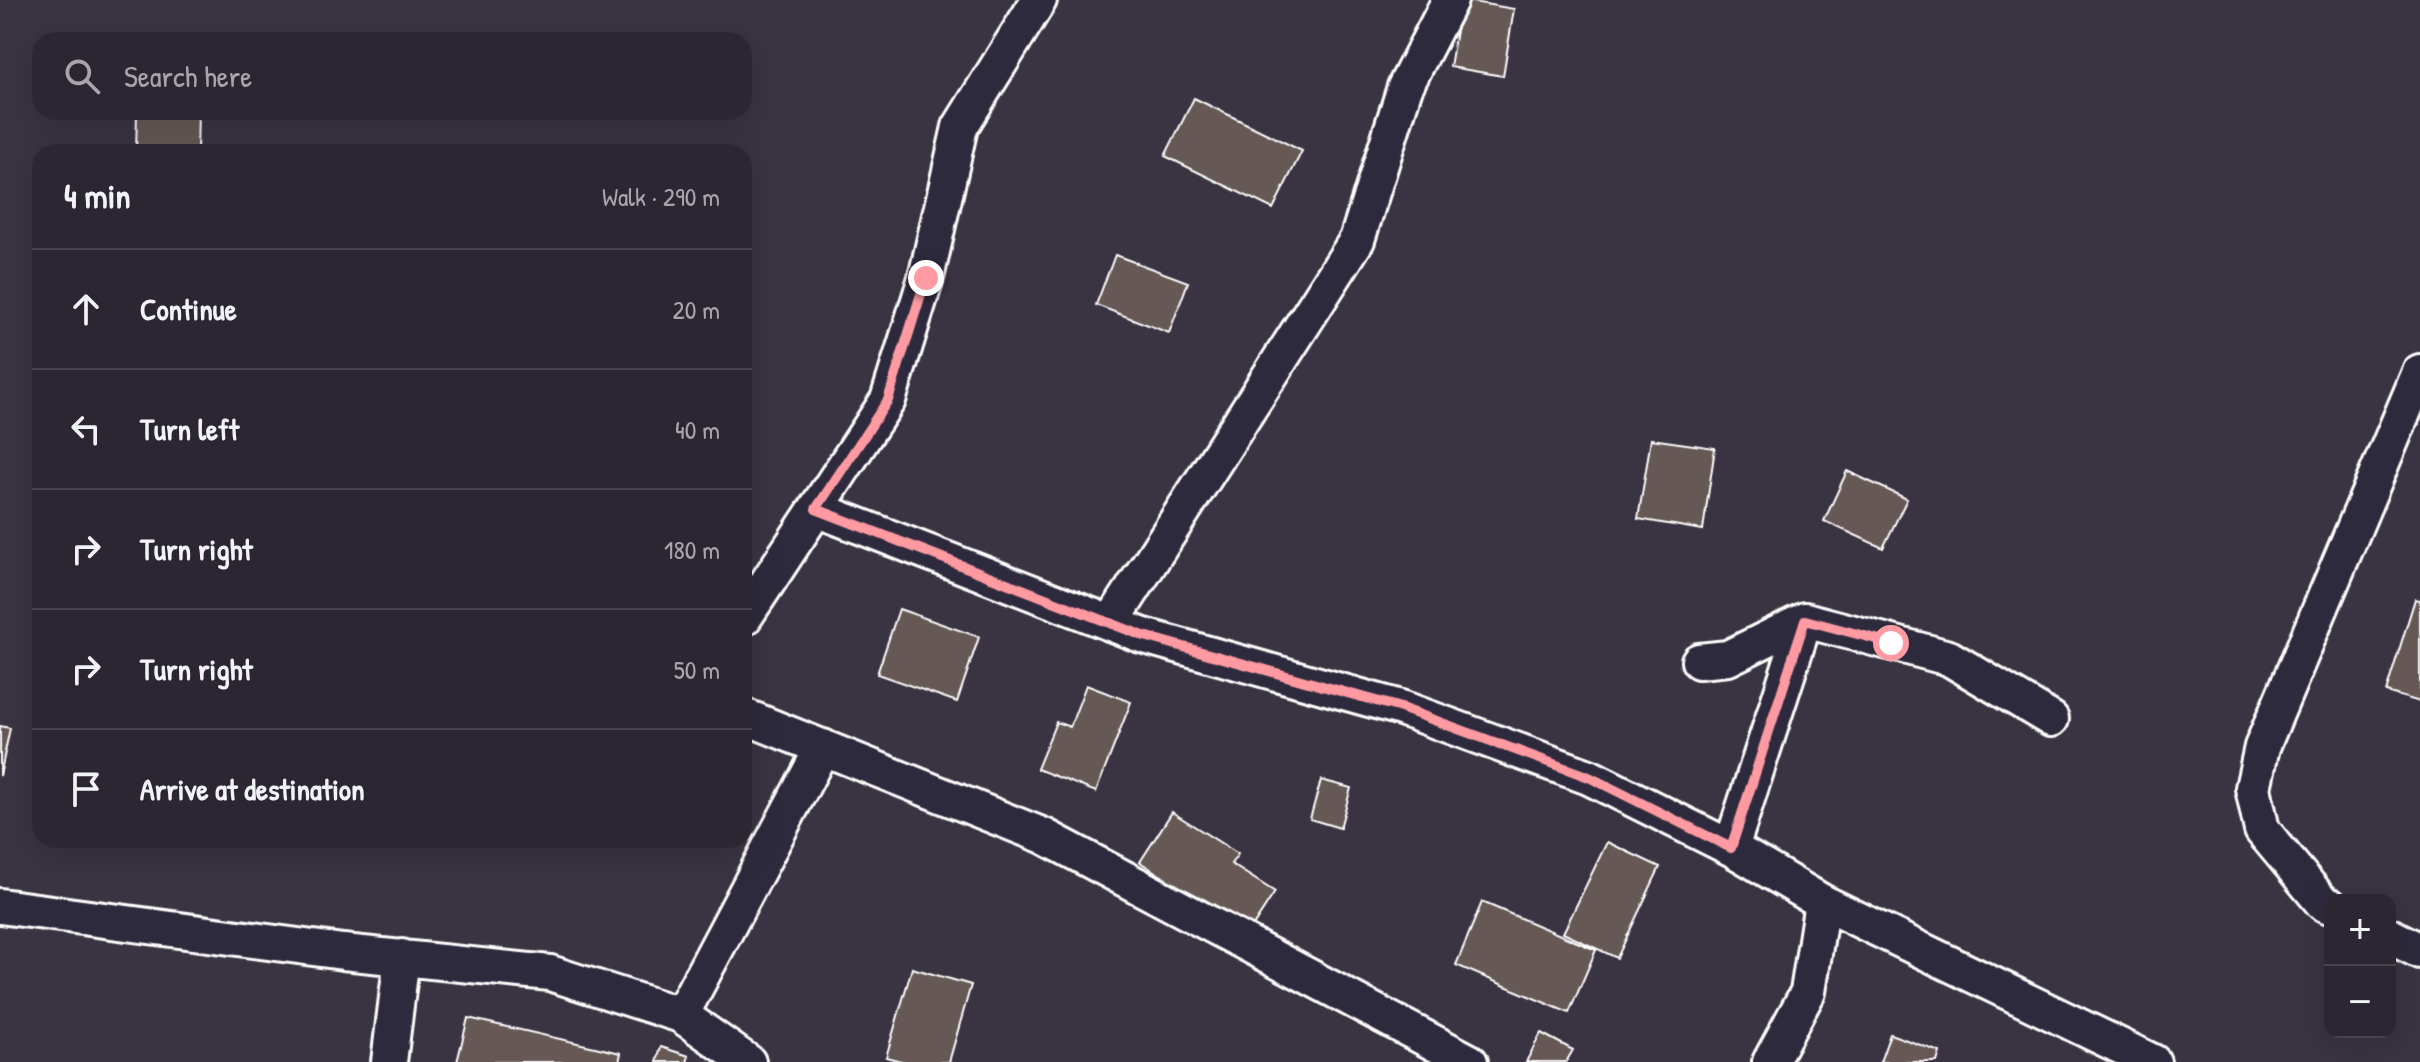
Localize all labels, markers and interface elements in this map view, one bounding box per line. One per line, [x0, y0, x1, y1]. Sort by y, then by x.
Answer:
search box [32, 32, 752, 120]
icon: search [60, 54, 104, 98]
text: Search here [124, 56, 252, 96]
text: 4 min [64, 173, 131, 219]
text: Walk · 290 m [602, 179, 720, 214]
route end [908, 260, 944, 296]
icon: ahead [64, 287, 108, 331]
text: Continue [140, 289, 237, 329]
text: 20 m [673, 292, 720, 327]
icon: left [64, 407, 108, 451]
text: Turn left [140, 409, 239, 449]
text: 40 m [675, 412, 720, 447]
icon: right [64, 527, 108, 571]
text: Turn right [140, 529, 253, 569]
text: 180 m [664, 532, 720, 567]
route start [1873, 625, 1909, 661]
icon: right [64, 647, 108, 691]
text: Turn right [140, 649, 253, 689]
text: 50 m [674, 652, 720, 687]
icon: arrive [64, 767, 108, 811]
text: Arrive at destination [140, 769, 365, 809]
map controls [2324, 894, 2396, 1038]
button: + [2324, 894, 2396, 966]
button: − [2324, 966, 2396, 1038]

